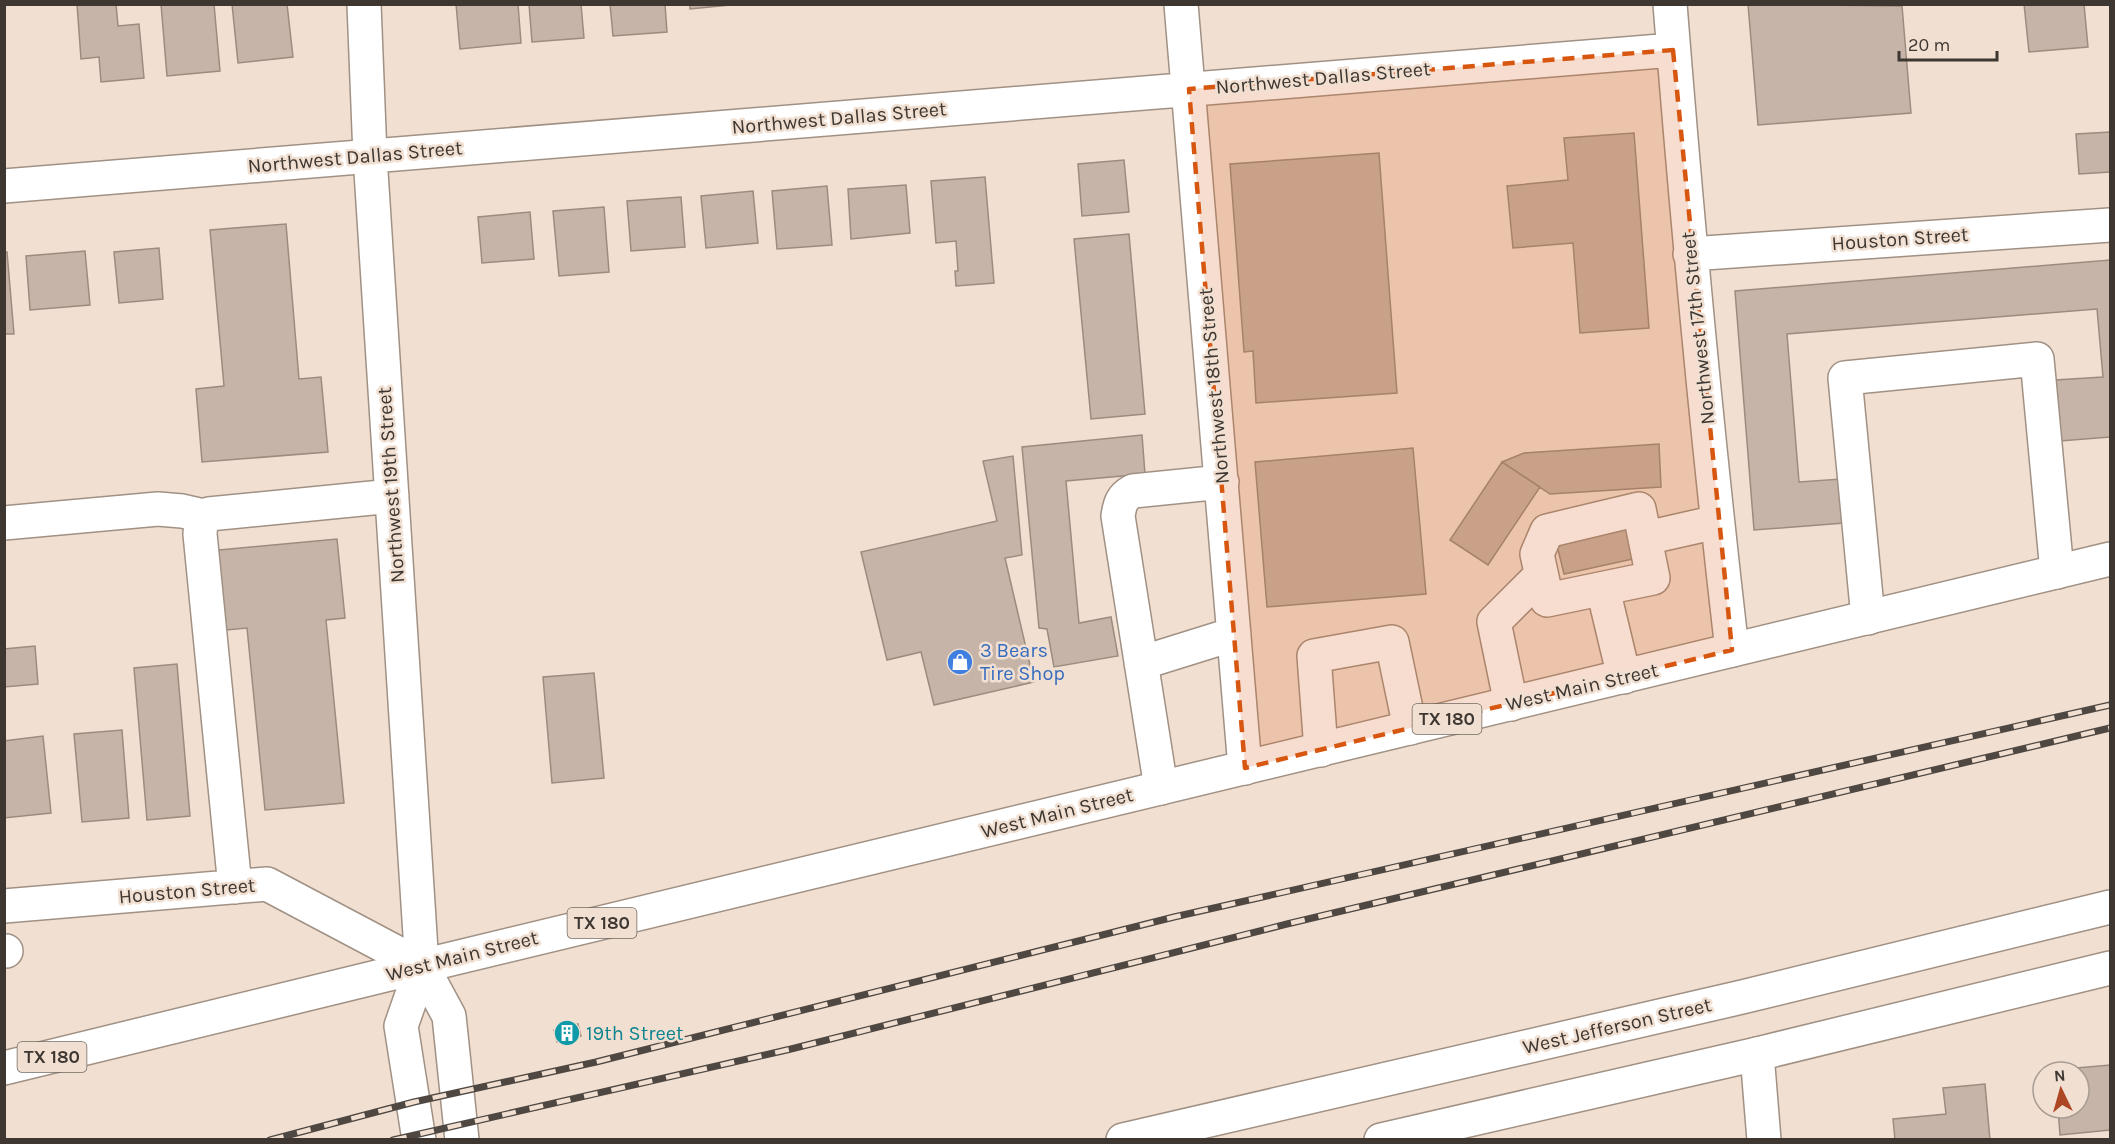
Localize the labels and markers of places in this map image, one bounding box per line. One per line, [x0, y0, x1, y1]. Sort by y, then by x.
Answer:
place label: 3 Bears Tire Shop [980, 639, 1065, 685]
shop icon: 3 Bears Tire Shop [945, 647, 975, 677]
building icon: 19th Street [552, 1018, 582, 1048]
place label: 19th Street [586, 1022, 684, 1045]

